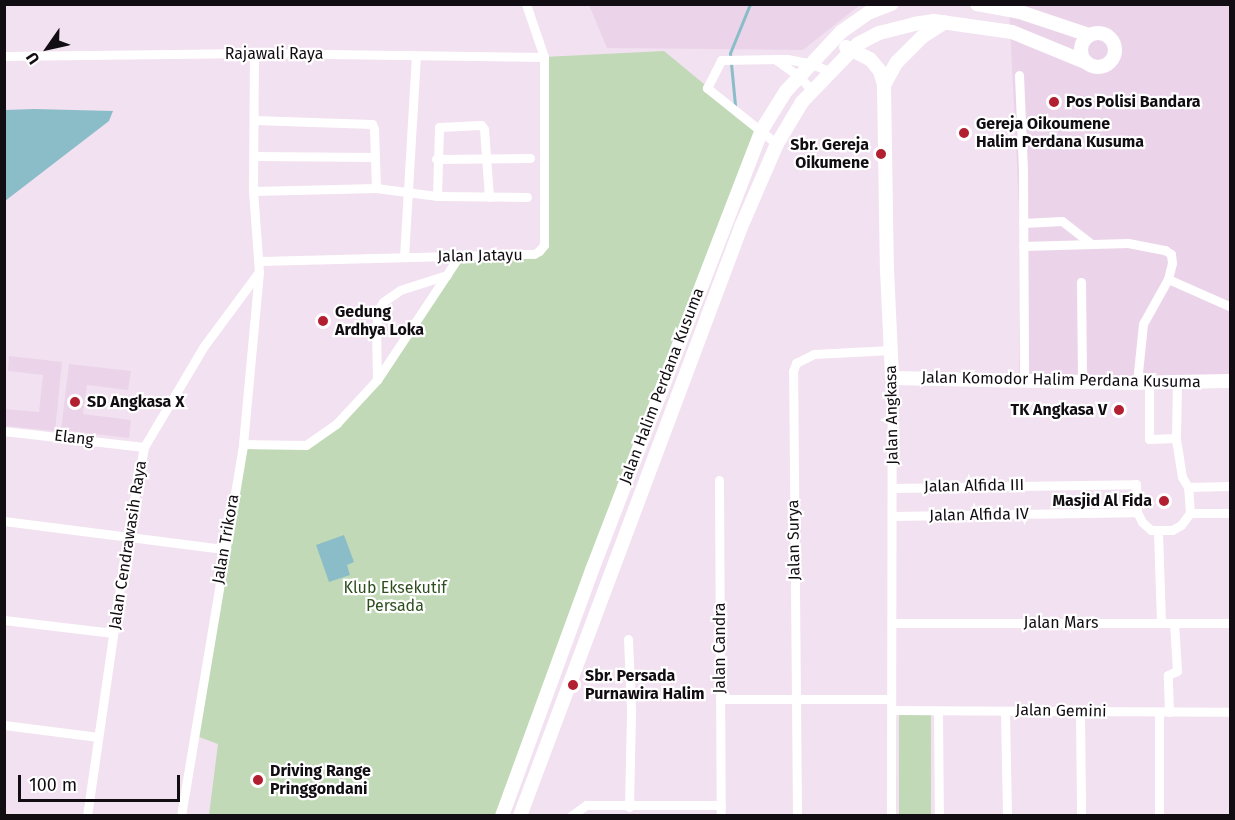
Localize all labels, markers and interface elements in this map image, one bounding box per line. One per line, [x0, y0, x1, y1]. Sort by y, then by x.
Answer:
north arrow [18, 18, 78, 78]
street label: Rajawali Raya [225, 44, 323, 64]
text: U [22, 49, 43, 68]
place label: Pos Polisi Bandara [1066, 92, 1201, 112]
marker: Pos Polisi Bandara [1047, 95, 1061, 109]
place label: Gereja Oikoumene Halim Perdana Kusuma [976, 114, 1144, 152]
marker: Gereja Oikoumene Halim Perdana Kusuma [957, 126, 971, 140]
place label: Sbr. Gereja Oikumene [790, 135, 869, 173]
marker: Sbr. Gereja Oikumene [874, 147, 888, 161]
street label: Jalan Jatayu [437, 246, 523, 266]
street label: Jalan Halim Perdana Kusuma [616, 285, 708, 487]
place label: Gedung Ardhya Loka [335, 302, 424, 340]
marker: Gedung Ardhya Loka [316, 314, 330, 328]
street label: Jalan Angkasa [882, 365, 902, 465]
street label: Jalan Komodor Halim Perdana Kusuma [921, 368, 1201, 392]
place label: SD Angkasa X [87, 392, 184, 412]
marker: SD Angkasa X [68, 395, 82, 409]
place label: TK Angkasa V [1011, 400, 1107, 420]
marker: TK Angkasa V [1112, 403, 1126, 417]
street label: Elang [53, 426, 95, 450]
street label: Jalan Cendrawasih Raya [105, 459, 151, 631]
street label: Jalan Alfida III [924, 476, 1024, 496]
place label: Masjid Al Fida [1052, 491, 1152, 511]
street label: Jalan Trikora [209, 493, 243, 585]
marker: Masjid Al Fida [1157, 494, 1171, 508]
street label: Jalan Surya [784, 499, 804, 581]
street label: Jalan Alfida IV [929, 505, 1029, 525]
park label: Klub Eksekutif Persada [343, 578, 447, 616]
street label: Jalan Candra [710, 602, 730, 694]
street label: Jalan Mars [1024, 613, 1098, 633]
place label: Sbr. Persada Purnawira Halim [585, 666, 705, 704]
marker: Sbr. Persada Purnawira Halim [566, 678, 580, 692]
street label: Jalan Gemini [1015, 701, 1107, 721]
place label: Driving Range Pringgondani [270, 761, 371, 799]
scale bar [21, 763, 183, 801]
marker: Driving Range Pringgondani [251, 773, 265, 787]
text: 100 m [29, 774, 77, 796]

